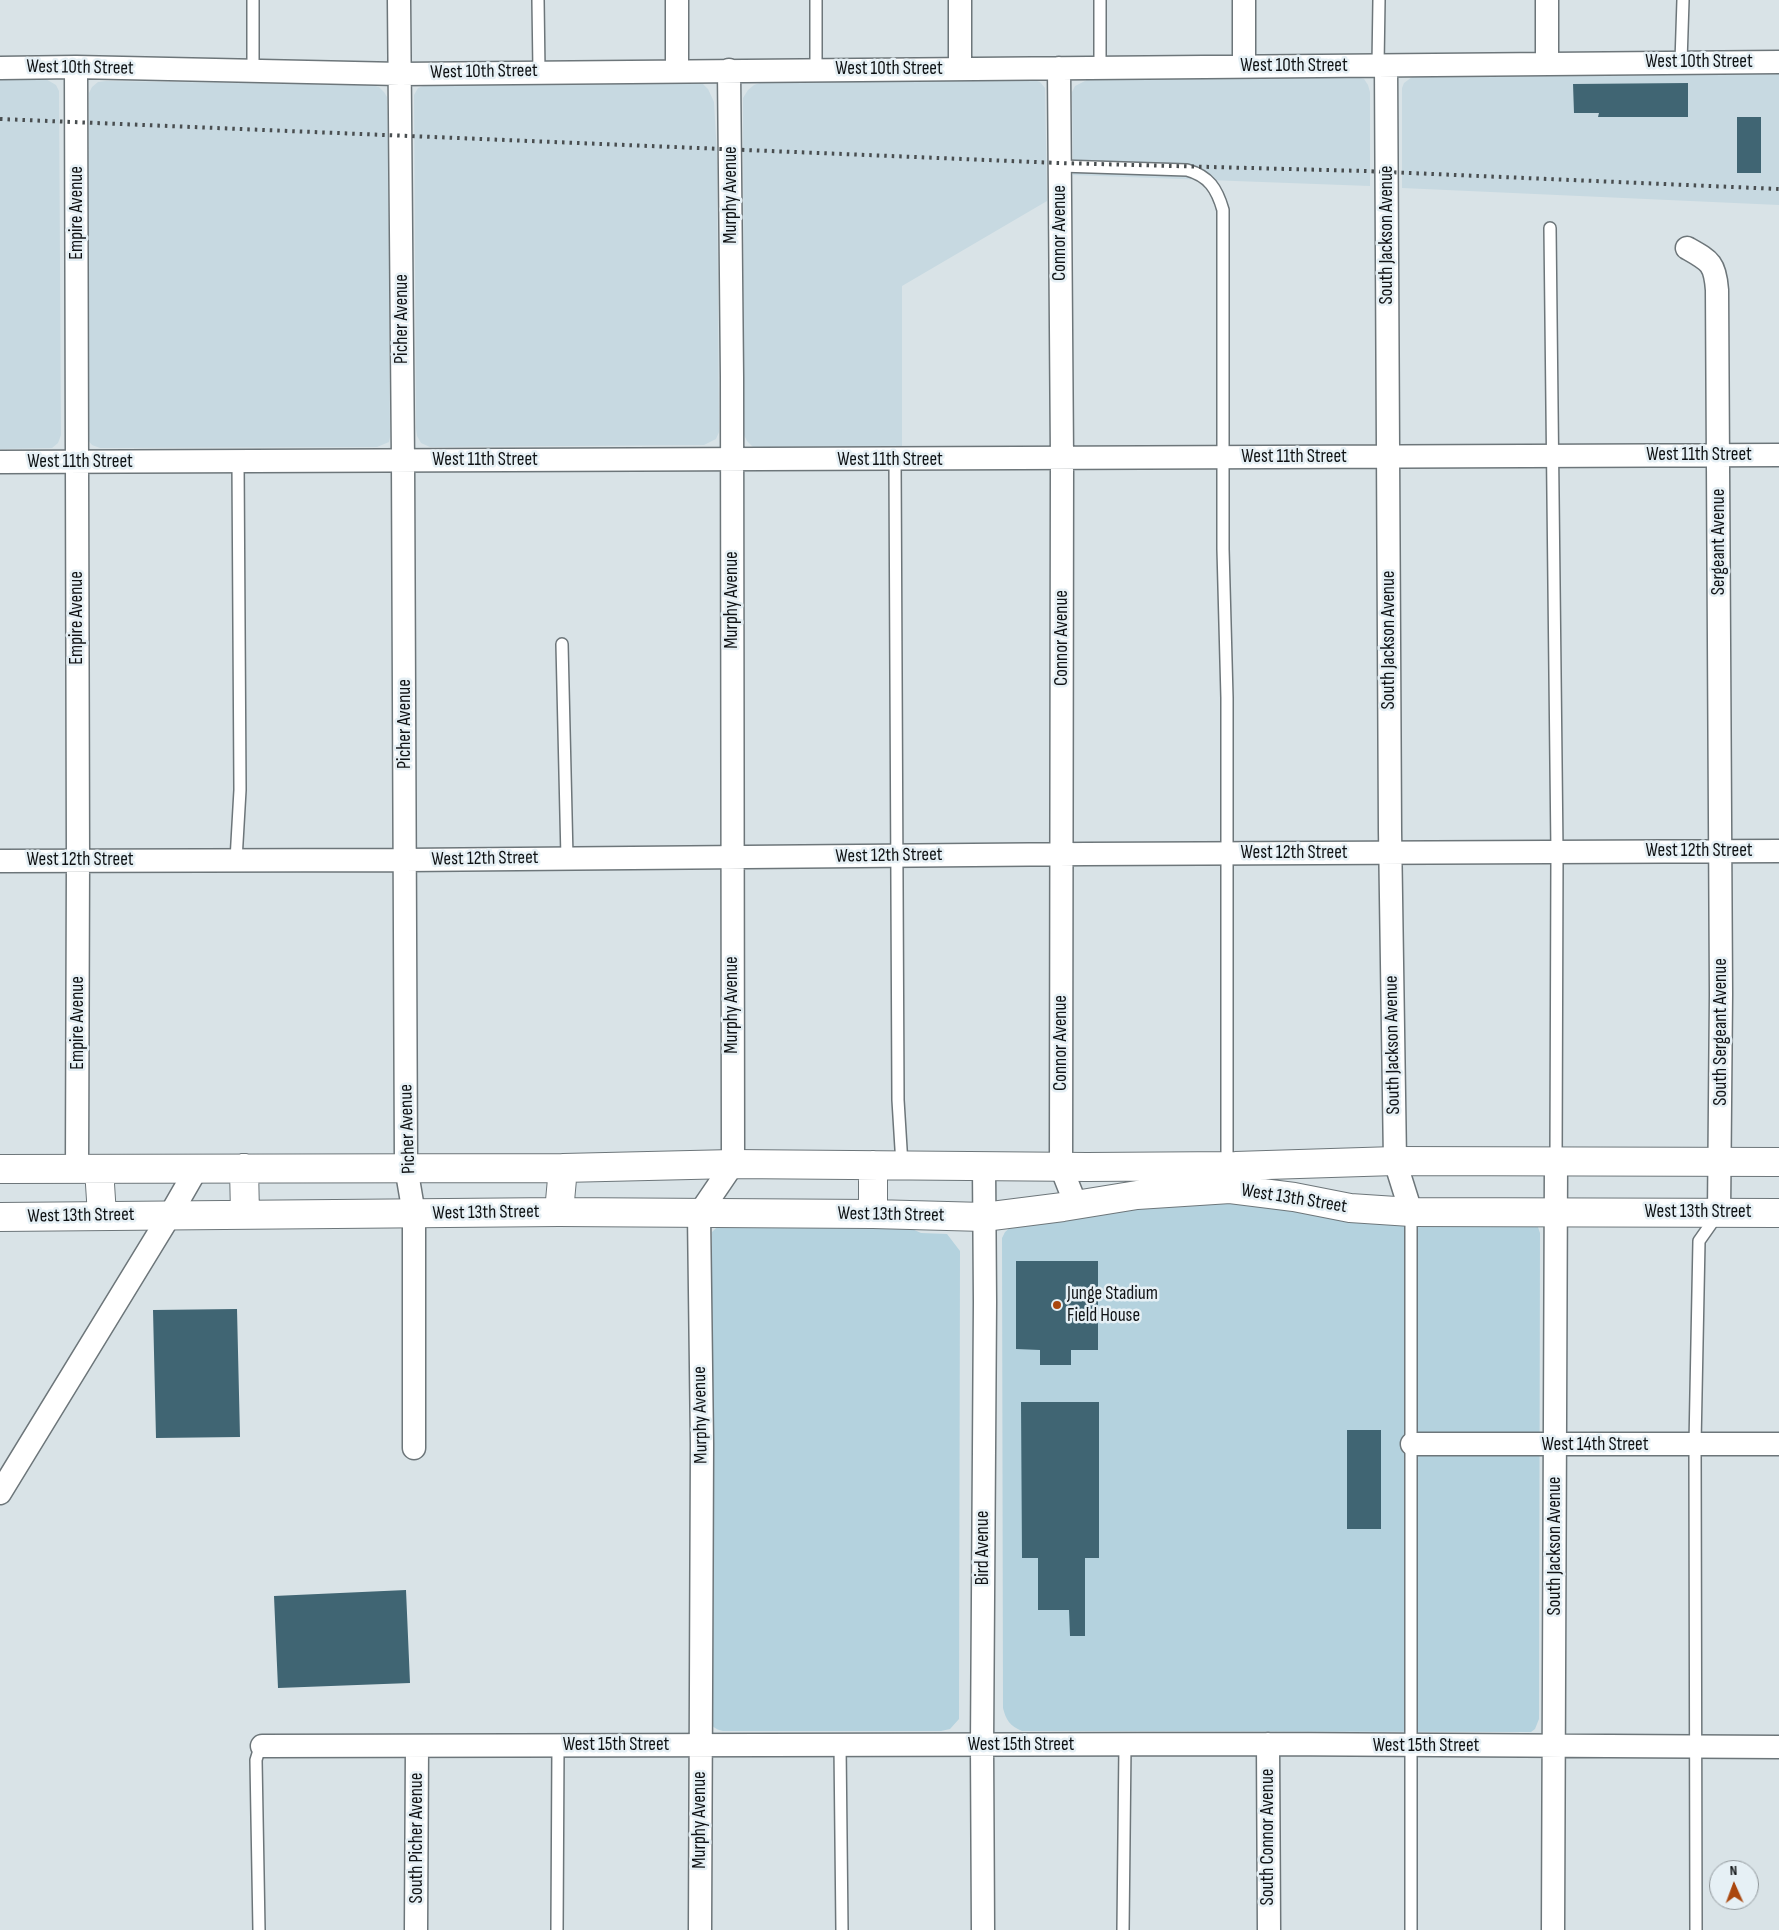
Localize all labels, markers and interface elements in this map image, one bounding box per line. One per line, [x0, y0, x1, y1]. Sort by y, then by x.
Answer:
street label: West 10th Street [1645, 51, 1753, 73]
street label: West 10th Street [1240, 55, 1348, 77]
street label: West 10th Street [26, 56, 134, 80]
street label: West 10th Street [835, 58, 943, 80]
street label: West 10th Street [430, 60, 538, 84]
street label: Murphy Avenue [720, 146, 742, 244]
street label: South Jackson Avenue [1376, 165, 1398, 305]
street label: Empire Avenue [66, 166, 88, 260]
street label: Connor Avenue [1049, 185, 1071, 281]
street label: Picher Avenue [391, 274, 413, 364]
street label: West 11th Street [1646, 444, 1752, 466]
street label: West 11th Street [1241, 446, 1347, 468]
street label: West 11th Street [432, 449, 538, 471]
street label: West 11th Street [837, 449, 943, 471]
street label: West 11th Street [27, 451, 133, 473]
street label: Sergeant Avenue [1708, 489, 1730, 595]
street label: Murphy Avenue [721, 551, 743, 649]
street label: South Jackson Avenue [1378, 570, 1400, 710]
street label: Empire Avenue [66, 571, 88, 665]
street label: Connor Avenue [1051, 590, 1073, 686]
street label: Picher Avenue [394, 679, 416, 769]
street label: West 12th Street [1645, 840, 1753, 862]
street label: West 12th Street [1240, 842, 1348, 864]
street label: West 12th Street [835, 844, 943, 868]
street label: West 12th Street [431, 847, 539, 871]
street label: West 12th Street [26, 849, 134, 871]
street label: Murphy Avenue [721, 956, 743, 1054]
street label: South Sergeant Avenue [1710, 958, 1732, 1106]
street label: South Jackson Avenue [1380, 975, 1406, 1115]
street label: Empire Avenue [67, 976, 89, 1070]
street label: Connor Avenue [1050, 995, 1072, 1091]
street label: Picher Avenue [395, 1084, 421, 1174]
street label: West 13th Street [1239, 1179, 1349, 1219]
street label: West 13th Street [432, 1201, 540, 1225]
street label: West 13th Street [1645, 1201, 1751, 1223]
street label: West 13th Street [837, 1203, 945, 1227]
street label: West 13th Street [27, 1204, 135, 1228]
place label: Junge Stadium Field House [1067, 1283, 1158, 1327]
marker: Junge Stadium Field House [1051, 1299, 1063, 1311]
street label: Murphy Avenue [689, 1366, 713, 1464]
street label: West 14th Street [1542, 1434, 1648, 1456]
street label: South Jackson Avenue [1544, 1476, 1566, 1616]
street label: Bird Avenue [972, 1511, 994, 1585]
street label: West 15th Street [563, 1734, 669, 1756]
street label: West 15th Street [968, 1734, 1074, 1756]
street label: West 15th Street [1373, 1735, 1479, 1757]
street label: South Connor Avenue [1257, 1769, 1279, 1905]
street label: Murphy Avenue [689, 1771, 711, 1869]
street label: South Picher Avenue [406, 1773, 428, 1903]
north arrow [1709, 1860, 1759, 1910]
text: N [1729, 1862, 1738, 1879]

